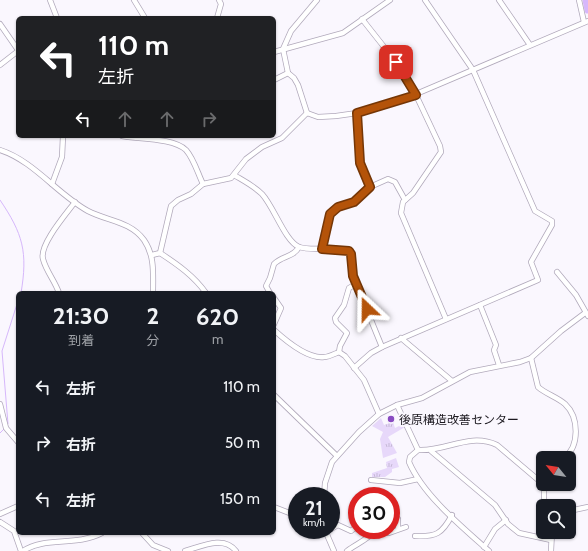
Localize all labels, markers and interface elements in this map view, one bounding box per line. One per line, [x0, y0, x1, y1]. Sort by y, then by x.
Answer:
text: 110 m [98, 28, 169, 62]
icon: left [32, 32, 84, 84]
pin [379, 45, 413, 79]
icon: arrive [385, 51, 407, 73]
text: 左折 [98, 66, 134, 88]
icon: left [72, 108, 94, 130]
icon: ahead [114, 108, 136, 130]
icon: ahead [156, 108, 178, 130]
icon: right [198, 108, 220, 130]
position arrow [346, 288, 388, 330]
text: 21:30 [53, 301, 110, 330]
text: 2 [146, 301, 159, 330]
text: 620 [196, 302, 239, 331]
text: m [212, 331, 223, 347]
text: 到着 [68, 332, 94, 348]
text: 分 [146, 332, 159, 348]
icon: left [32, 376, 54, 398]
text: 110 m [223, 378, 260, 396]
text: 左折 [66, 380, 96, 398]
place label: 後原構造改善センター [399, 412, 519, 427]
marker: 後原構造改善センター [386, 414, 396, 424]
icon: right [32, 432, 54, 454]
text: 50 m [225, 434, 260, 452]
text: 右折 [66, 436, 96, 454]
north arrow [536, 451, 576, 491]
map controls [536, 451, 576, 539]
speed limit sign: 30 [348, 487, 400, 539]
icon: left [32, 488, 54, 510]
text: 150 m [220, 490, 260, 508]
text: 左折 [66, 492, 96, 510]
text: 21 [305, 496, 323, 520]
button: search [536, 499, 576, 539]
text: km/h [303, 516, 325, 529]

